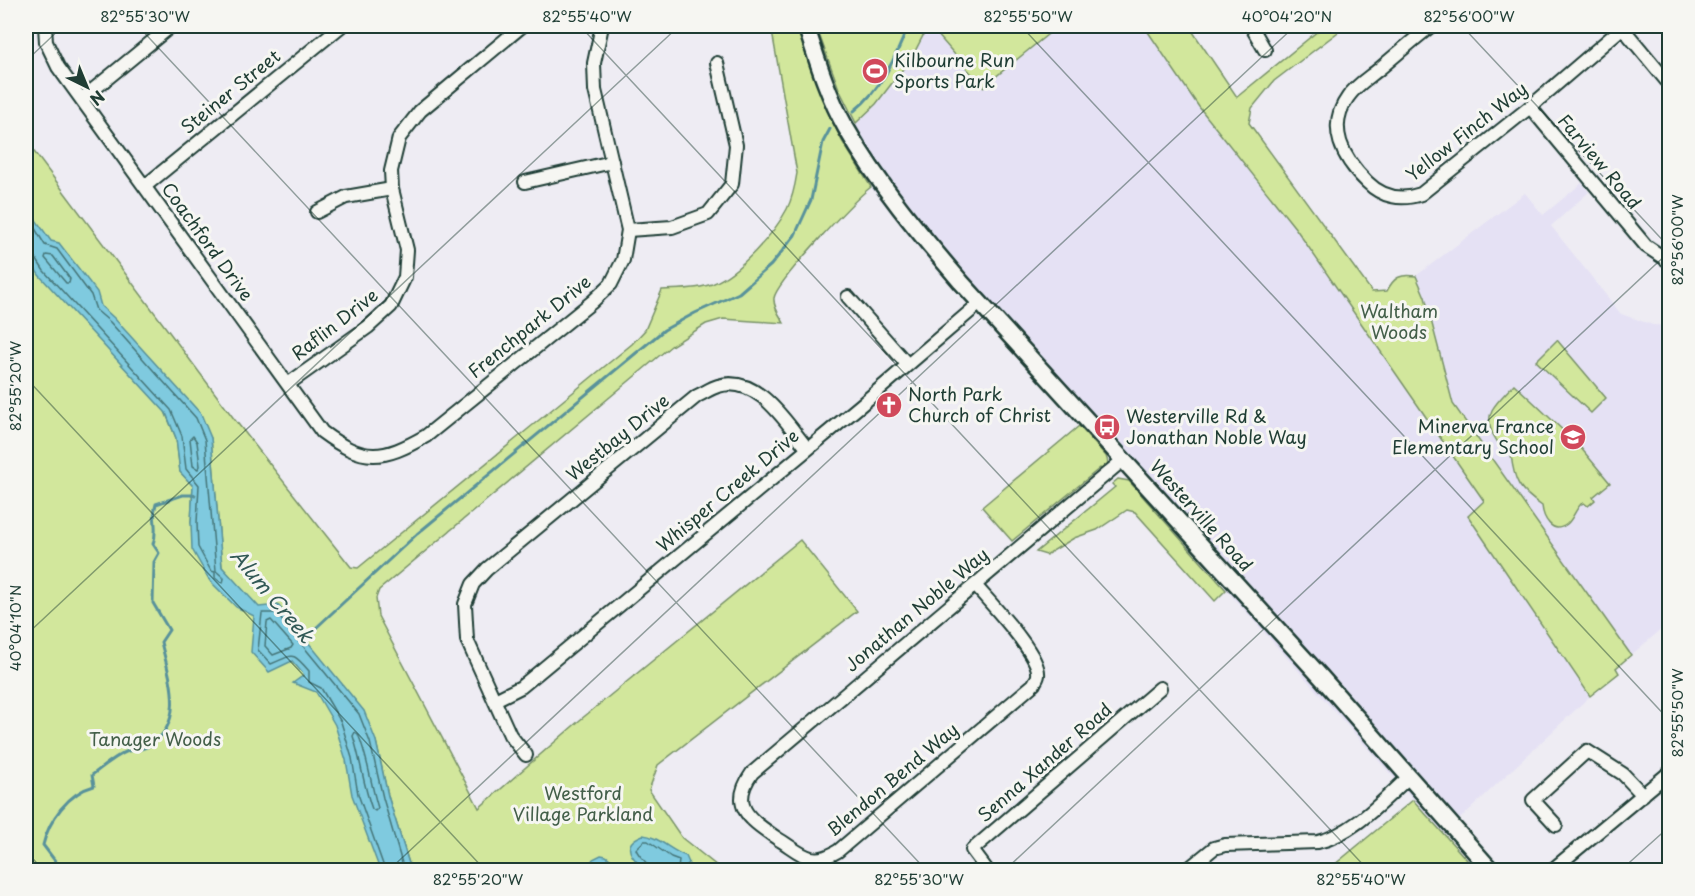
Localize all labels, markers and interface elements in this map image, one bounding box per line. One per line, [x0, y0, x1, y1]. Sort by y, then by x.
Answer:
text: 82°55'30"W [100, 4, 190, 27]
text: 82°55'40"W [542, 4, 632, 27]
text: 82°55'50"W [983, 4, 1073, 27]
text: 40°04'20"N [1242, 4, 1332, 27]
text: 82°56'00"W [1423, 4, 1515, 27]
street label: Steiner Street [174, 42, 286, 139]
place label: Kilbourne Run Sports Park [894, 46, 1015, 94]
sports icon: Kilbourne Run Sports Park [860, 56, 890, 86]
north arrow [57, 57, 117, 117]
street label: Yellow Finch Way [1400, 75, 1533, 187]
text: N [85, 86, 111, 112]
street label: Farview Road [1552, 107, 1648, 215]
street label: Coachford Drive [156, 176, 261, 306]
text: 82°56'00"W [1665, 194, 1688, 286]
street label: Frenchpark Drive [462, 268, 596, 384]
street label: Raflin Drive [285, 281, 383, 366]
park label: Waltham Woods [1360, 297, 1438, 345]
text: 82°55'20"W [3, 340, 26, 431]
place label: North Park Church of Christ [908, 380, 1051, 428]
street label: Westbay Drive [560, 387, 674, 487]
church icon: North Park Church of Christ [874, 390, 904, 420]
place label: Westerville Rd & Jonathan Noble Way [1126, 402, 1307, 450]
bus stop icon: Westerville Rd & Jonathan Noble Way [1092, 412, 1122, 442]
place label: Minerva France Elementary School [1392, 412, 1554, 460]
street label: Whisper Creek Drive [650, 422, 804, 558]
school or university icon: Minerva France Elementary School [1558, 422, 1588, 452]
street label: Westerville Road [1144, 453, 1260, 577]
street label: Jonathan Noble Way [838, 540, 994, 677]
water label: Alum Creek [224, 542, 322, 650]
text: 40°04'10"N [3, 585, 26, 671]
text: 82°55'50"W [1665, 668, 1688, 758]
street label: Senna Xander Road [971, 696, 1117, 828]
street label: Blendon Bend Way [820, 716, 964, 842]
park label: Tanager Woods [89, 725, 221, 752]
park label: Westford Village Parkland [513, 779, 653, 827]
text: 82°55'20"W [433, 867, 524, 890]
text: 82°55'30"W [874, 867, 964, 890]
text: 82°55'40"W [1316, 867, 1406, 890]

